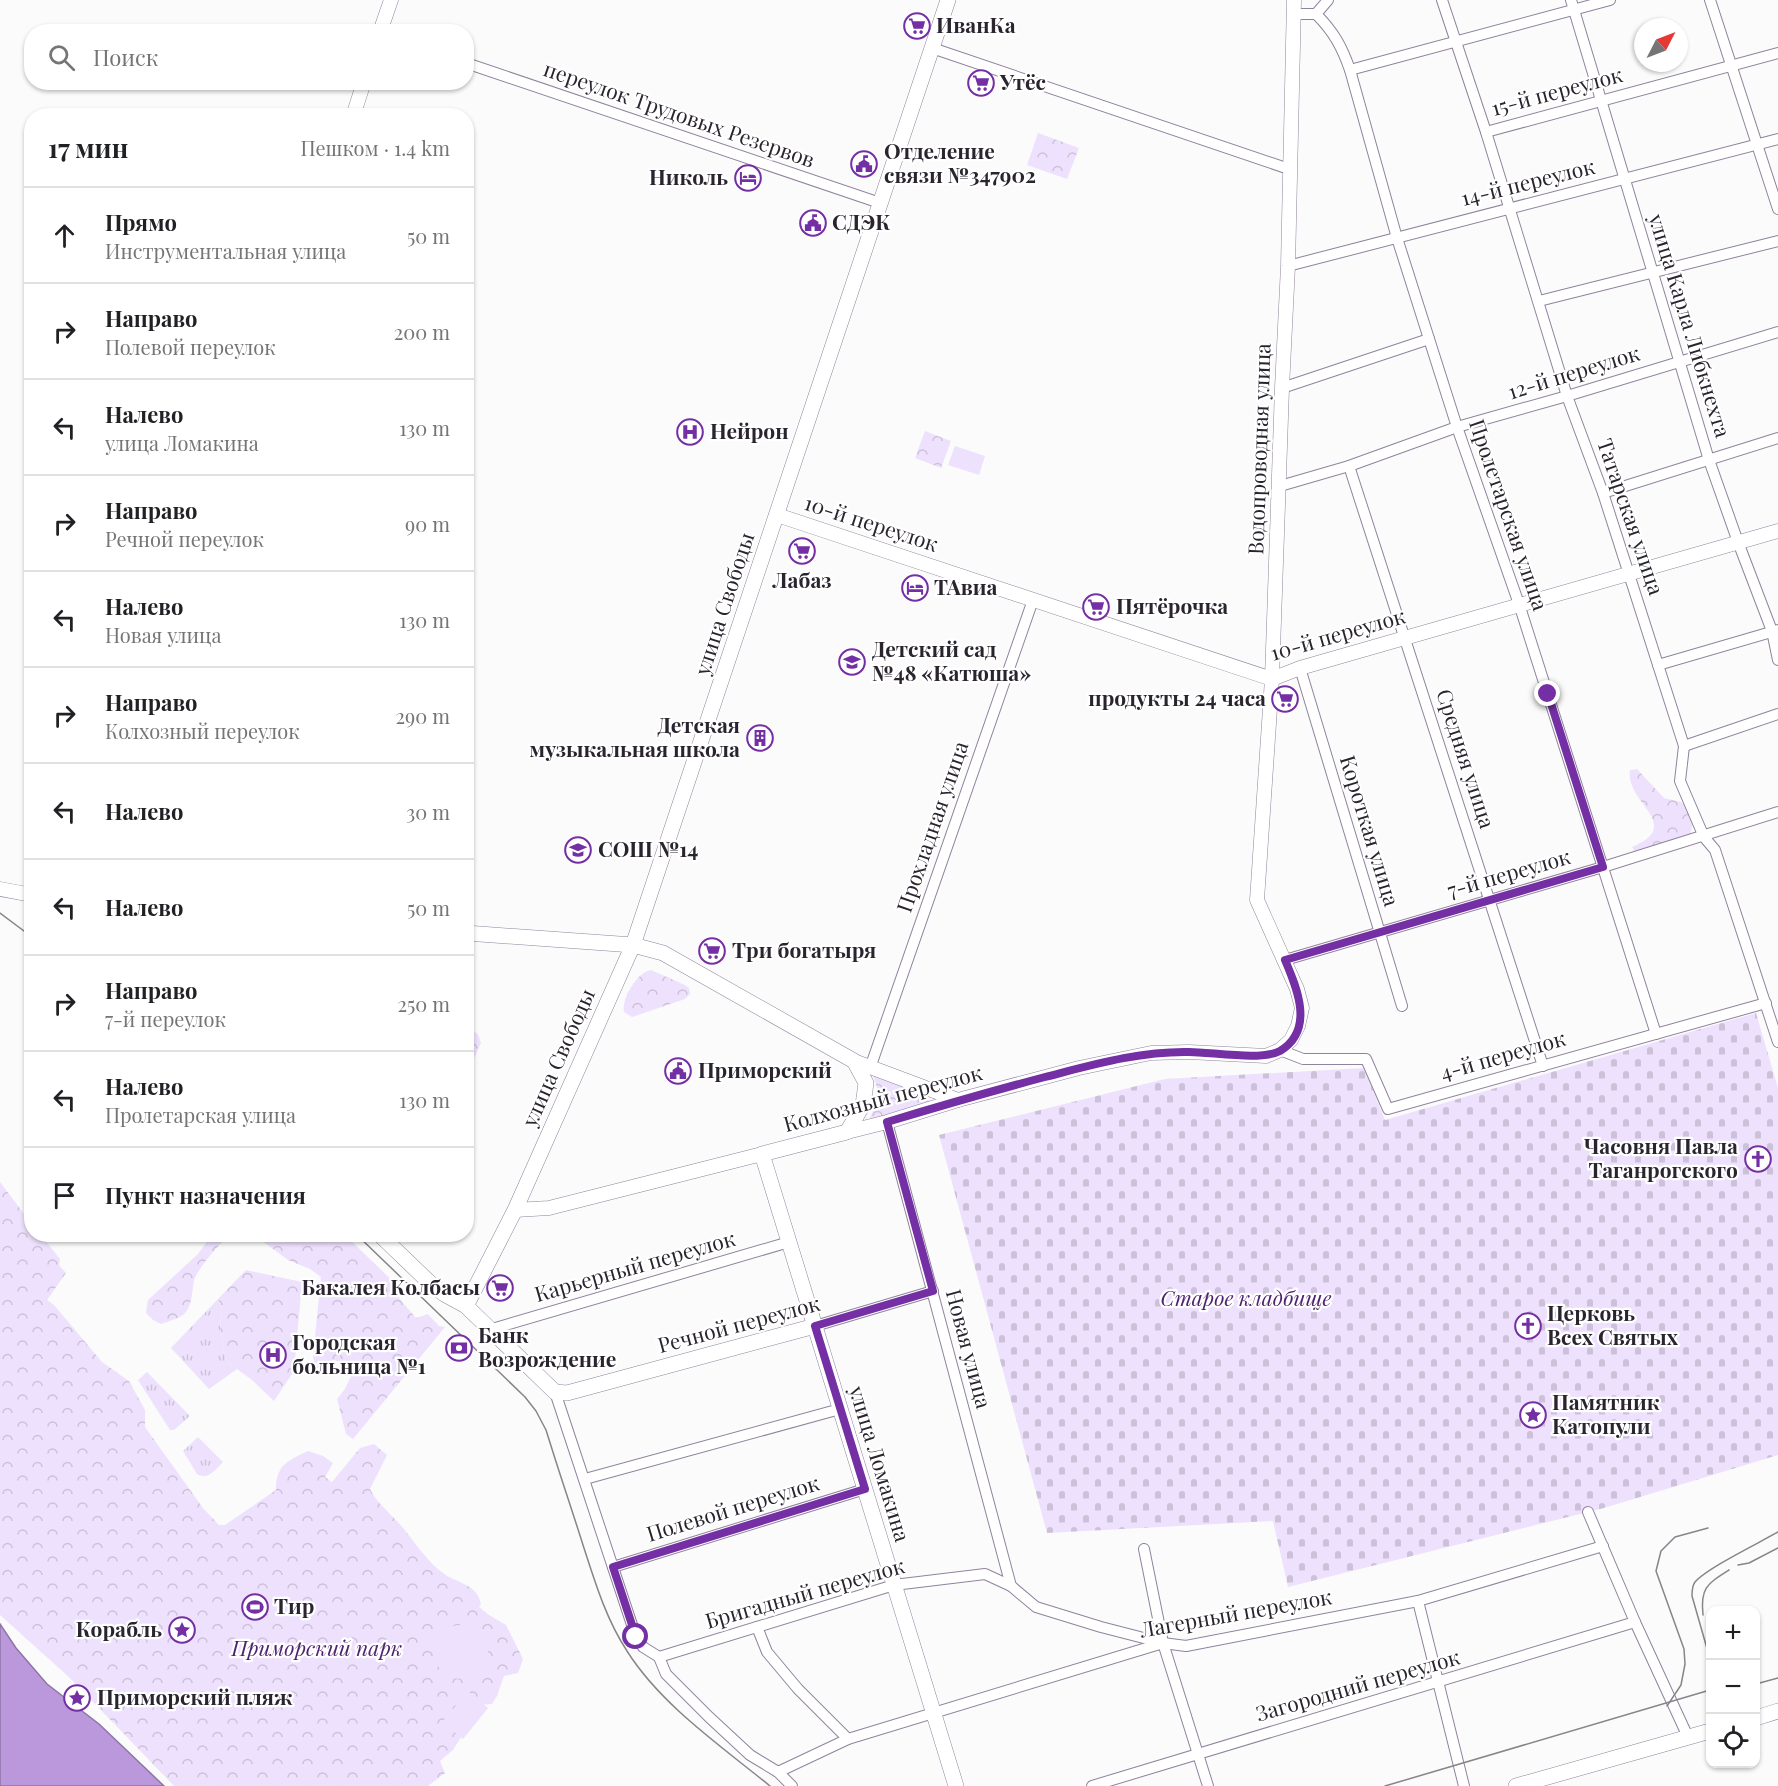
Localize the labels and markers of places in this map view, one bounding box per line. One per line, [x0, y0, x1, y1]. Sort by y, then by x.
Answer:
place label: ИванКа [936, 10, 1016, 38]
supermarket icon: ИванКа [902, 11, 932, 41]
place label: Утёс [999, 67, 1046, 95]
supermarket icon: Утёс [966, 68, 996, 98]
place label: Отделение связи №347902 [884, 136, 1036, 188]
public building icon: Отделение связи №347902 [849, 149, 879, 179]
place label: Николь [649, 162, 728, 190]
hotel icon: Николь [733, 163, 763, 193]
place label: СДЭК [832, 207, 890, 235]
public building icon: СДЭК [798, 208, 828, 238]
place label: Нейрон [710, 416, 789, 444]
hospital icon: Нейрон [675, 417, 705, 447]
supermarket icon: Лабаз [787, 536, 817, 566]
place label: Лабаз [771, 565, 832, 593]
place label: ТАвиа [934, 572, 998, 600]
hotel icon: ТАвиа [900, 573, 930, 603]
place label: Пятёрочка [1116, 591, 1228, 619]
supermarket icon: Пятёрочка [1081, 592, 1111, 622]
place label: Детский сад №48 «Катюша» [872, 634, 1031, 686]
school or university icon: Детский сад №48 «Катюша» [837, 647, 867, 677]
place label: продукты 24 часа [1088, 683, 1266, 711]
supermarket icon: продукты 24 часа [1270, 684, 1300, 714]
place label: Детская музыкальная школа [530, 710, 740, 762]
building icon: Детская музыкальная школа [745, 723, 775, 753]
place label: СОШ №14 [598, 834, 698, 862]
school or university icon: СОШ №14 [563, 835, 593, 865]
place label: Три богатыря [732, 935, 876, 963]
supermarket icon: Три богатыря [697, 936, 727, 966]
place label: Приморский [698, 1055, 832, 1083]
public building icon: Приморский [663, 1056, 693, 1086]
place label: Часовня Павла Таганрогского [1584, 1131, 1738, 1183]
church icon: Часовня Павла Таганрогского [1743, 1144, 1773, 1174]
place label: Бакалея Колбасы [302, 1272, 480, 1300]
supermarket icon: Бакалея Колбасы [485, 1273, 515, 1303]
place label: Церковь Всех Святых [1547, 1298, 1679, 1350]
church icon: Церковь Всех Святых [1513, 1311, 1543, 1341]
place label: Банк Возрождение [478, 1320, 616, 1372]
place label: Городская больница №1 [292, 1327, 426, 1379]
bank icon: Банк Возрождение [444, 1333, 474, 1363]
hospital icon: Городская больница №1 [258, 1340, 288, 1370]
place label: Памятник Катопули [1552, 1387, 1660, 1439]
place icon: Памятник Катопули [1518, 1400, 1548, 1430]
place label: Тир [274, 1591, 314, 1619]
sports icon: Тир [240, 1592, 270, 1622]
place label: Корабль [76, 1614, 162, 1642]
place icon: Корабль [167, 1615, 197, 1645]
place label: Приморский пляж [97, 1682, 293, 1710]
place icon: Приморский пляж [62, 1683, 92, 1713]

